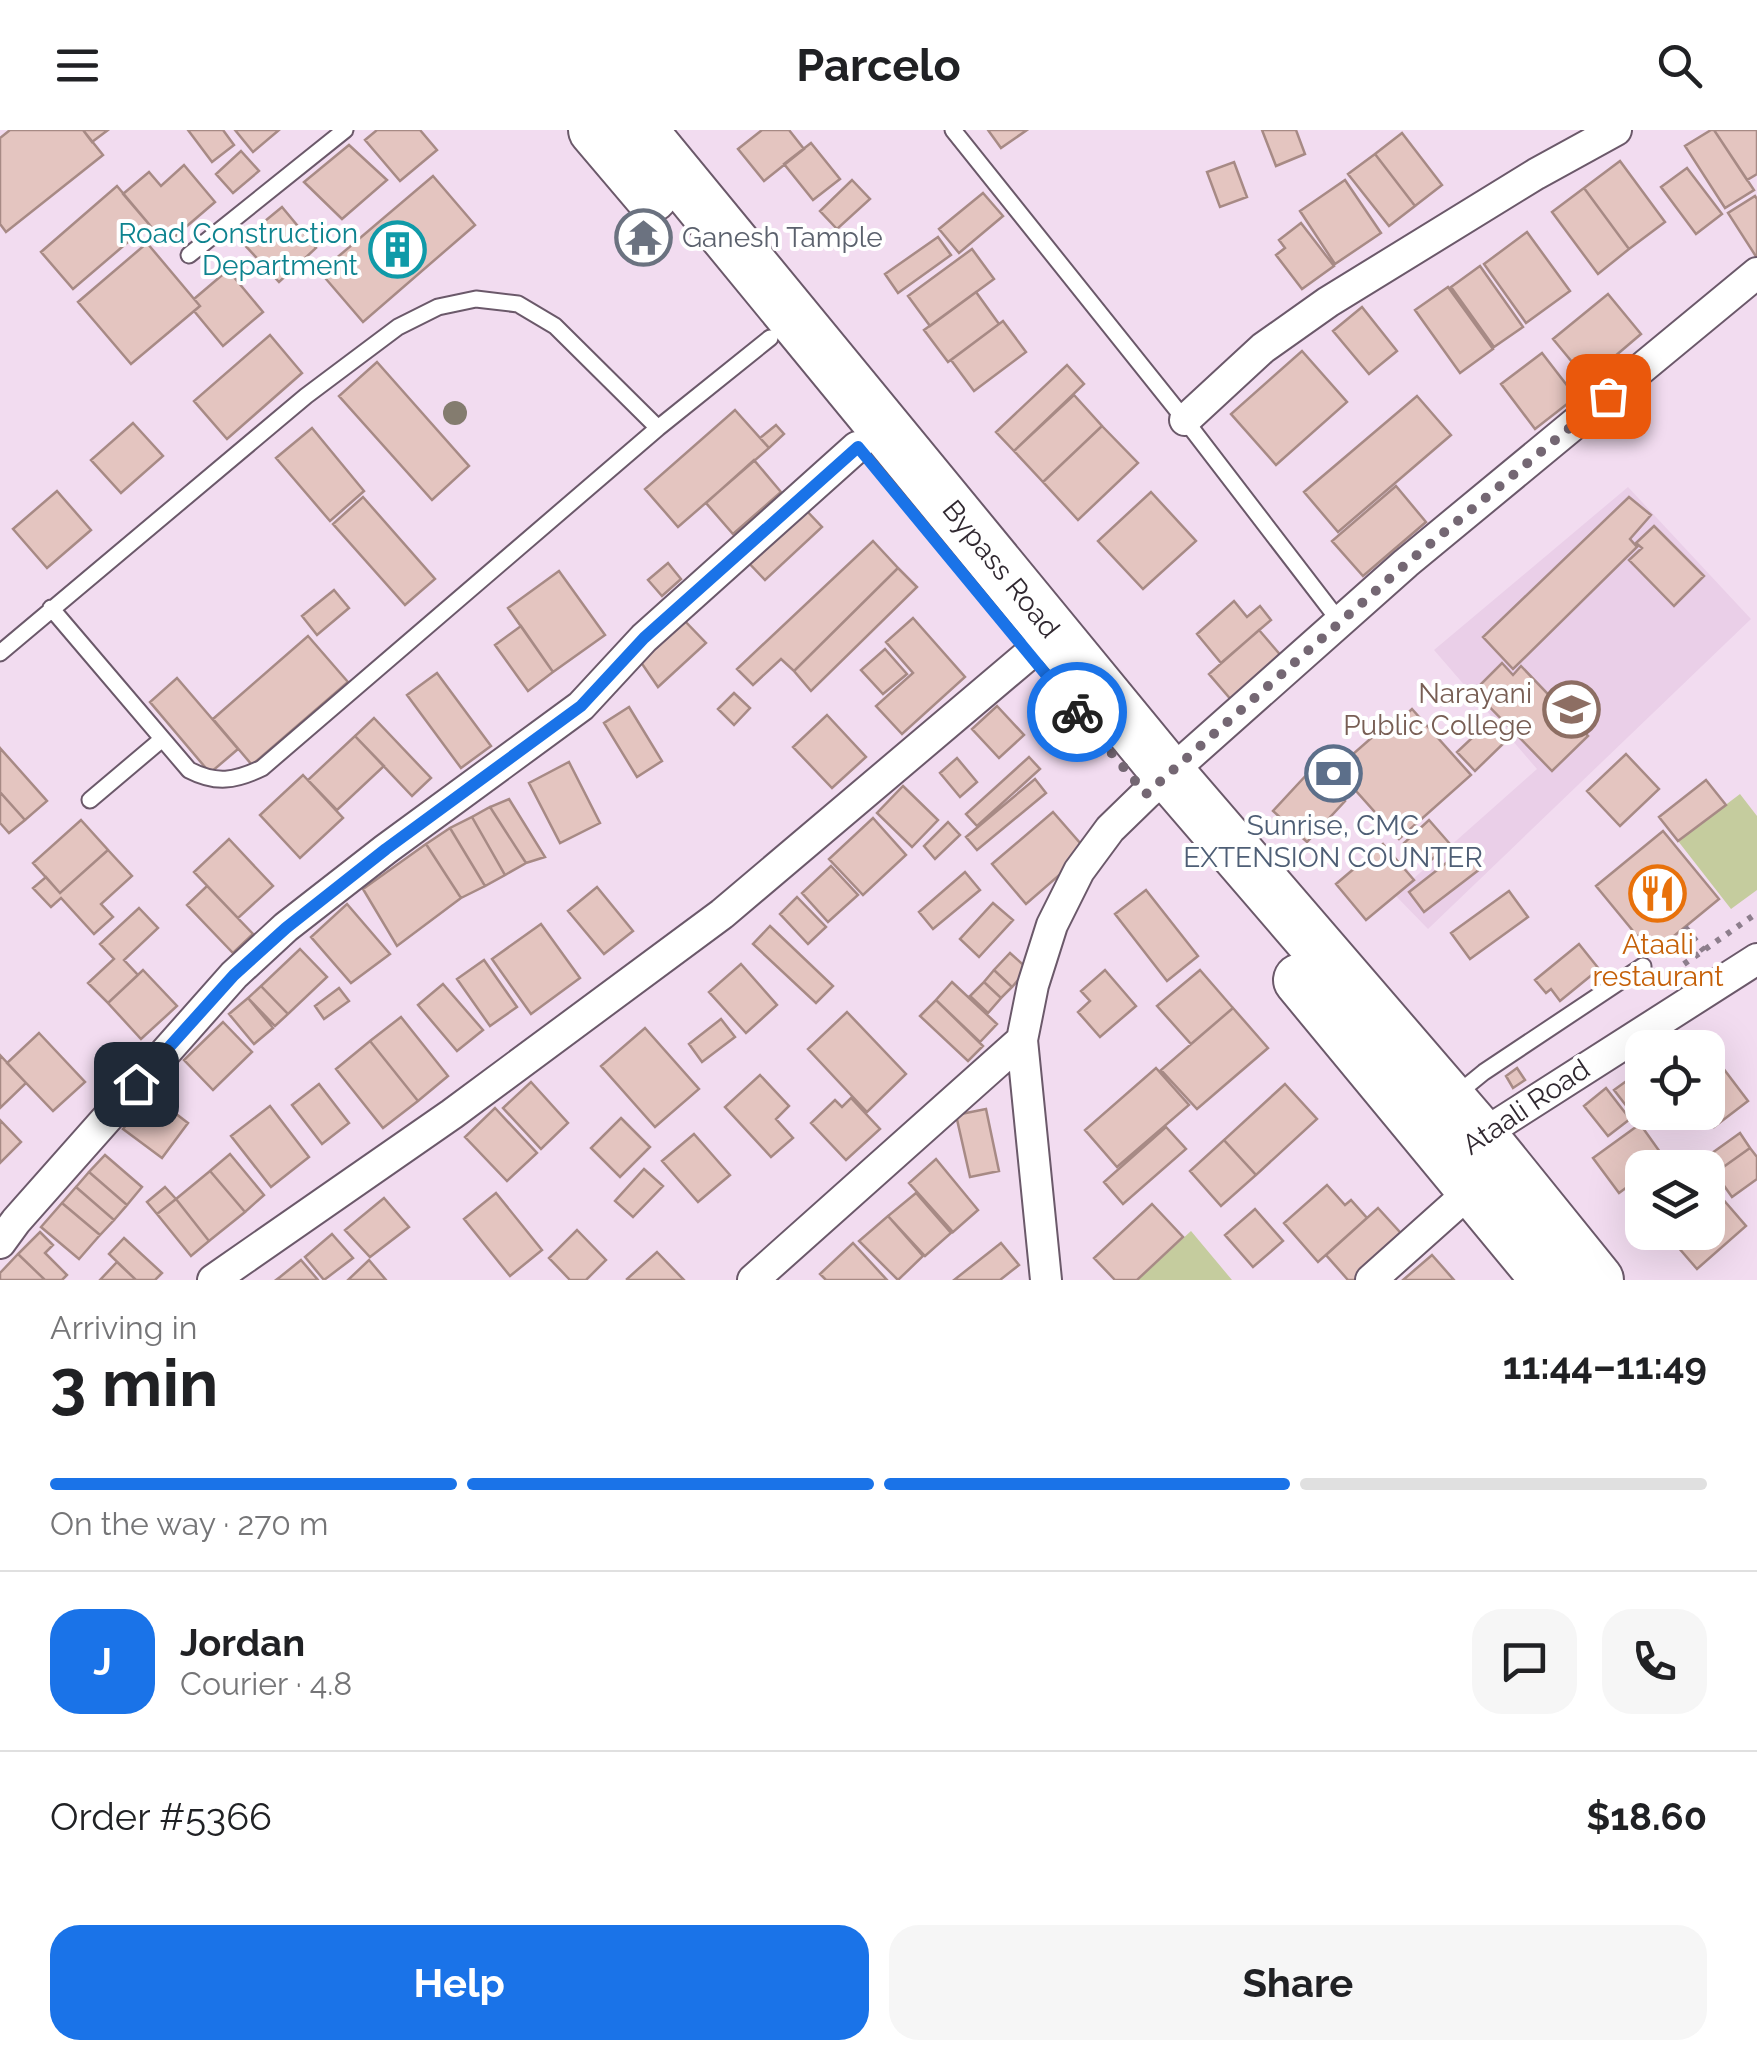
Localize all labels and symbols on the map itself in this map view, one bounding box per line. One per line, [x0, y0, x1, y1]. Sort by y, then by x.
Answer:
temple icon: Ganesh Tample [613, 207, 673, 267]
place label: Road Construction Department [118, 217, 359, 282]
building icon: Road Construction Department [367, 219, 427, 279]
place label: Ganesh Tample [682, 221, 883, 254]
pin [1566, 354, 1651, 439]
street label: Bypass Road [935, 494, 1067, 644]
courier [1027, 662, 1127, 762]
place label: Narayani Public College [1343, 677, 1532, 742]
school or university icon: Narayani Public College [1541, 679, 1601, 739]
bank icon: Sunrise, CMC EXTENSION COUNTER [1303, 744, 1363, 804]
place label: Sunrise, CMC EXTENSION COUNTER [1183, 809, 1483, 874]
restaurant icon: Ataali restaurant [1628, 863, 1688, 923]
place label: Ataali restaurant [1592, 928, 1724, 993]
pin [94, 1042, 179, 1127]
street label: Ataali Road [1456, 1052, 1596, 1162]

